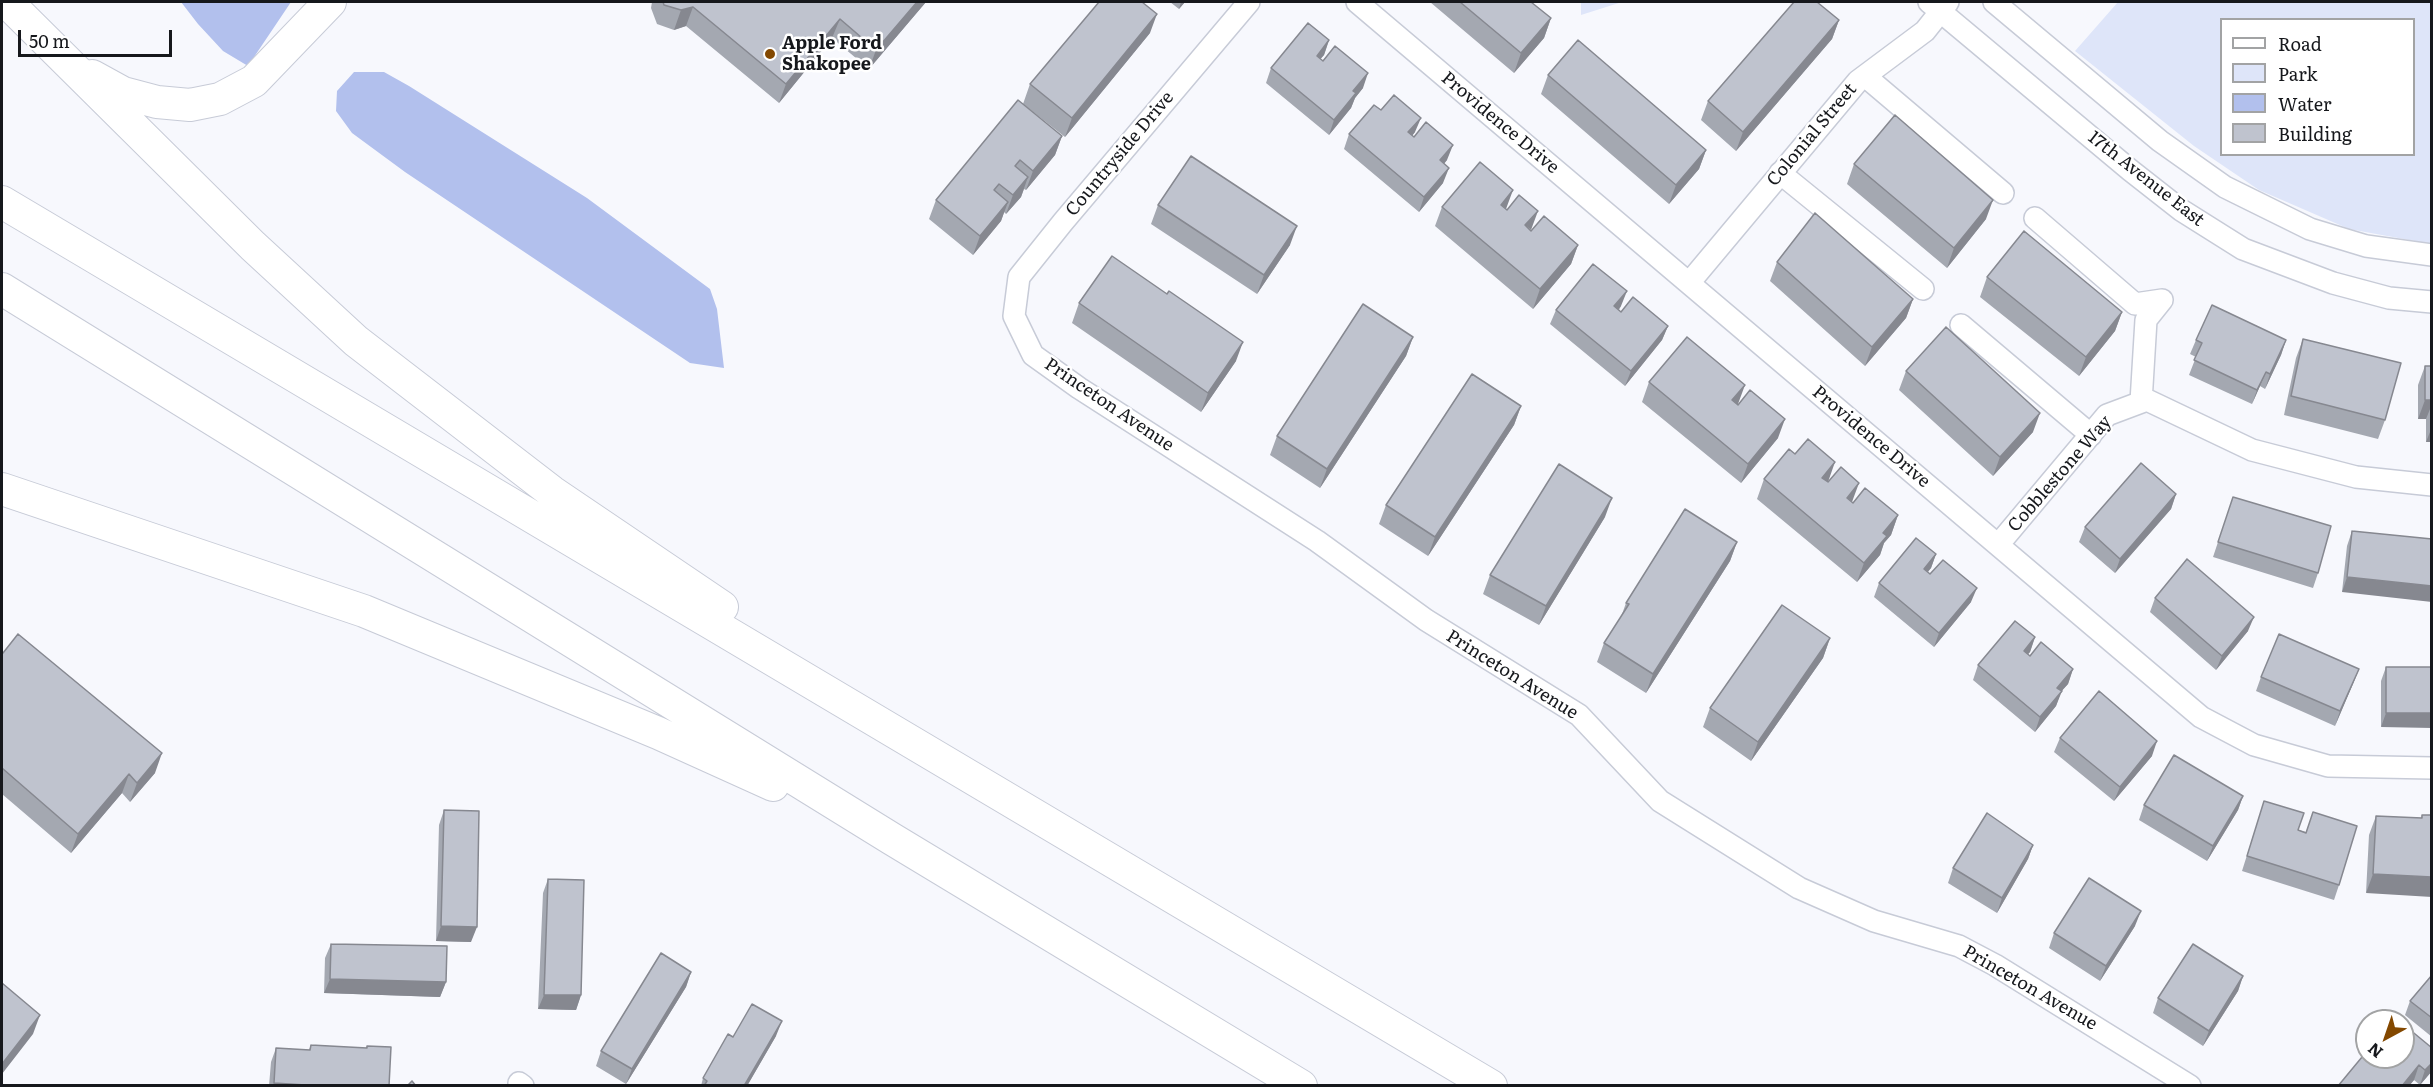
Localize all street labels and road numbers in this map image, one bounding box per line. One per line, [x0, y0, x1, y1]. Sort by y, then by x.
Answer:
street label: Providence Drive [1437, 67, 1563, 179]
street label: Colonial Street [1763, 79, 1861, 191]
street label: Countryside Drive [1061, 87, 1179, 221]
street label: 17th Avenue East [2084, 127, 2208, 231]
street label: Princeton Avenue [1040, 354, 1178, 456]
street label: Providence Drive [1808, 381, 1934, 493]
street label: Cobblestone Way [2004, 411, 2116, 537]
street label: Princeton Avenue [1442, 626, 1582, 724]
street label: Princeton Avenue [1959, 941, 2101, 1035]

